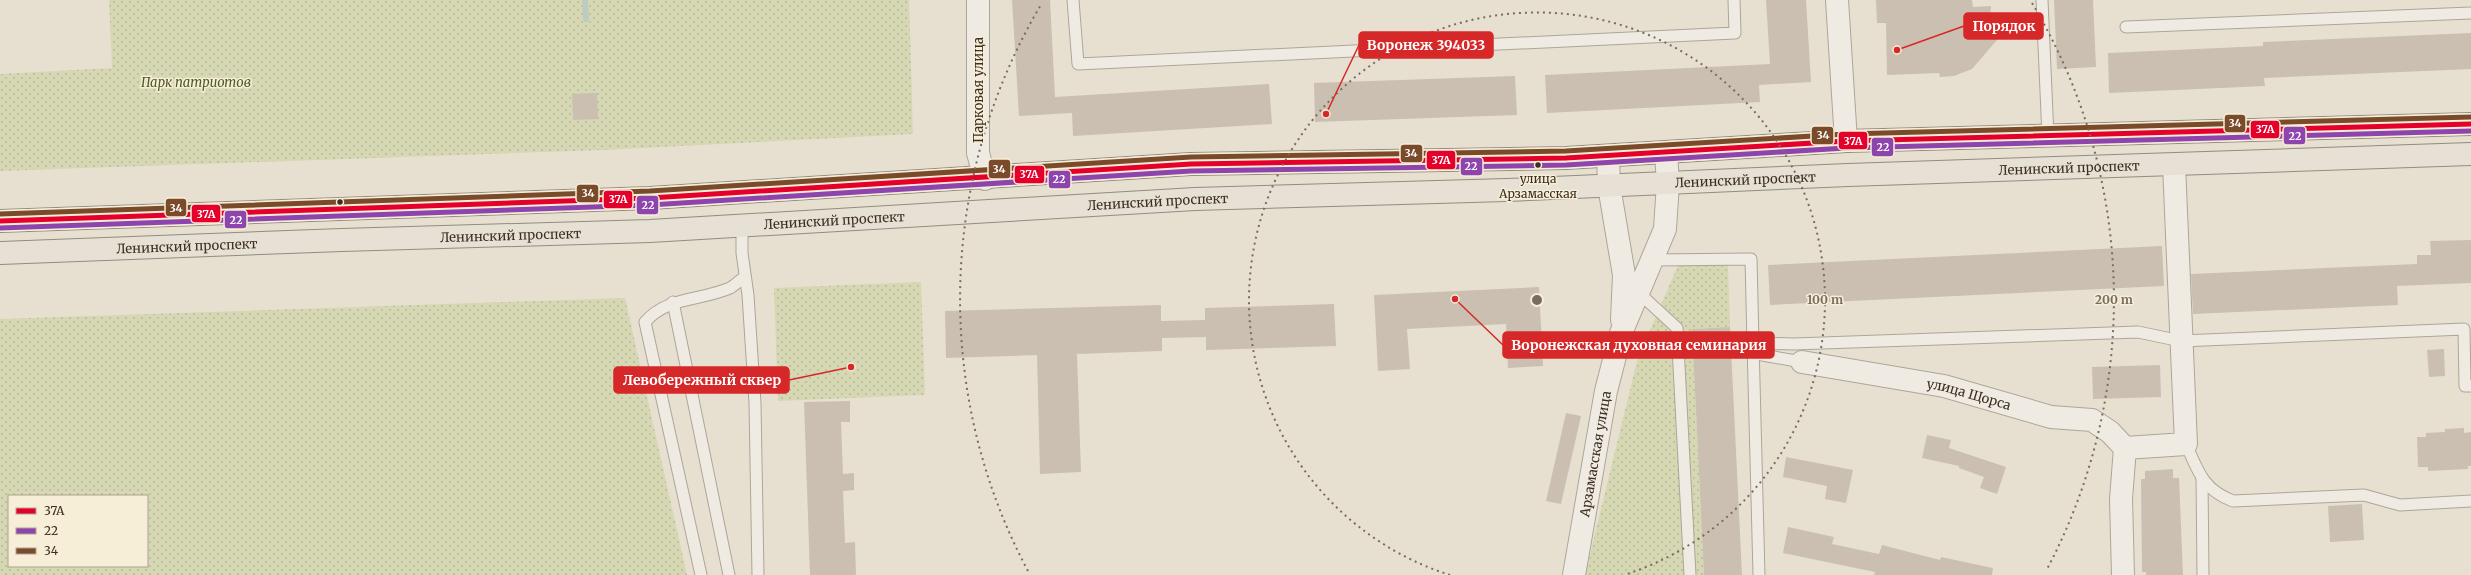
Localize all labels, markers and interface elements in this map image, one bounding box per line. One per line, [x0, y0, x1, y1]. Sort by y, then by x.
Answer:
callout: Порядок [1964, 13, 2043, 39]
text: Порядок [1972, 17, 2036, 35]
callout: Воронеж 394033 [1359, 32, 1493, 58]
text: Воронеж 394033 [1367, 36, 1485, 54]
street label: Парковая улица [970, 37, 987, 143]
park label: Парк патриотов [141, 74, 251, 91]
line badge: 34 [2224, 114, 2246, 133]
text: 34 [2228, 116, 2242, 130]
line badge: 37А [2250, 120, 2280, 139]
text: 37А [2255, 122, 2275, 136]
line badge: 34 [1811, 126, 1834, 145]
line badge: 22 [2283, 126, 2306, 145]
text: 34 [1816, 128, 1830, 142]
text: 22 [2289, 129, 2302, 143]
line badge: 37А [1838, 131, 1868, 150]
text: 37А [1843, 134, 1863, 148]
line badge: 22 [1871, 137, 1894, 157]
text: 22 [1877, 140, 1890, 154]
line badge: 34 [1400, 144, 1423, 163]
text: 34 [1404, 146, 1418, 160]
line badge: 37А [1426, 150, 1456, 170]
text: 37А [1431, 153, 1451, 167]
line badge: 22 [1460, 157, 1483, 176]
street label: Ленинский проспект [1998, 157, 2140, 178]
line badge: 34 [988, 159, 1011, 179]
text: 22 [1465, 159, 1478, 173]
marker: улица Арзамасская [1533, 160, 1543, 170]
text: 34 [992, 162, 1006, 176]
line badge: 37А [1014, 165, 1045, 184]
text: 37А [1019, 167, 1039, 181]
street label: Ленинский проспект [1674, 168, 1816, 191]
line badge: 22 [1048, 170, 1071, 189]
place label: улица Арзамасская [1498, 171, 1577, 201]
text: 22 [1053, 172, 1066, 186]
line badge: 34 [576, 184, 599, 203]
text: 34 [581, 186, 595, 200]
line badge: 37А [603, 190, 633, 209]
street label: Ленинский проспект [1087, 190, 1229, 214]
text: 37А [608, 192, 628, 206]
line badge: 22 [636, 195, 659, 215]
unlabelled marker [335, 197, 345, 207]
line badge: 34 [165, 198, 187, 217]
text: 22 [642, 198, 655, 212]
text: 34 [169, 201, 183, 215]
line badge: 37А [191, 204, 221, 223]
text: 37А [196, 207, 216, 221]
street label: Ленинский проспект [763, 208, 905, 233]
line badge: 22 [224, 210, 247, 229]
text: 22 [230, 213, 243, 227]
street label: Ленинский проспект [440, 225, 582, 246]
street label: Ленинский проспект [116, 235, 258, 257]
text: 100 m [1807, 292, 1843, 307]
text: 200 m [2095, 292, 2133, 307]
centre of rings [1530, 293, 1544, 307]
callout: Воронежская духовная семинария [1503, 332, 1774, 358]
text: Воронежская духовная семинария [1511, 336, 1767, 354]
callout: Левобережный сквер [614, 367, 789, 393]
text: Левобережный сквер [623, 371, 781, 389]
street label: улица Щорса [1926, 375, 2013, 413]
street label: Арзамасская улица [1576, 390, 1614, 519]
legend [8, 495, 148, 567]
text: 37А [44, 503, 65, 518]
text: 22 [44, 523, 58, 538]
text: 34 [44, 543, 59, 558]

